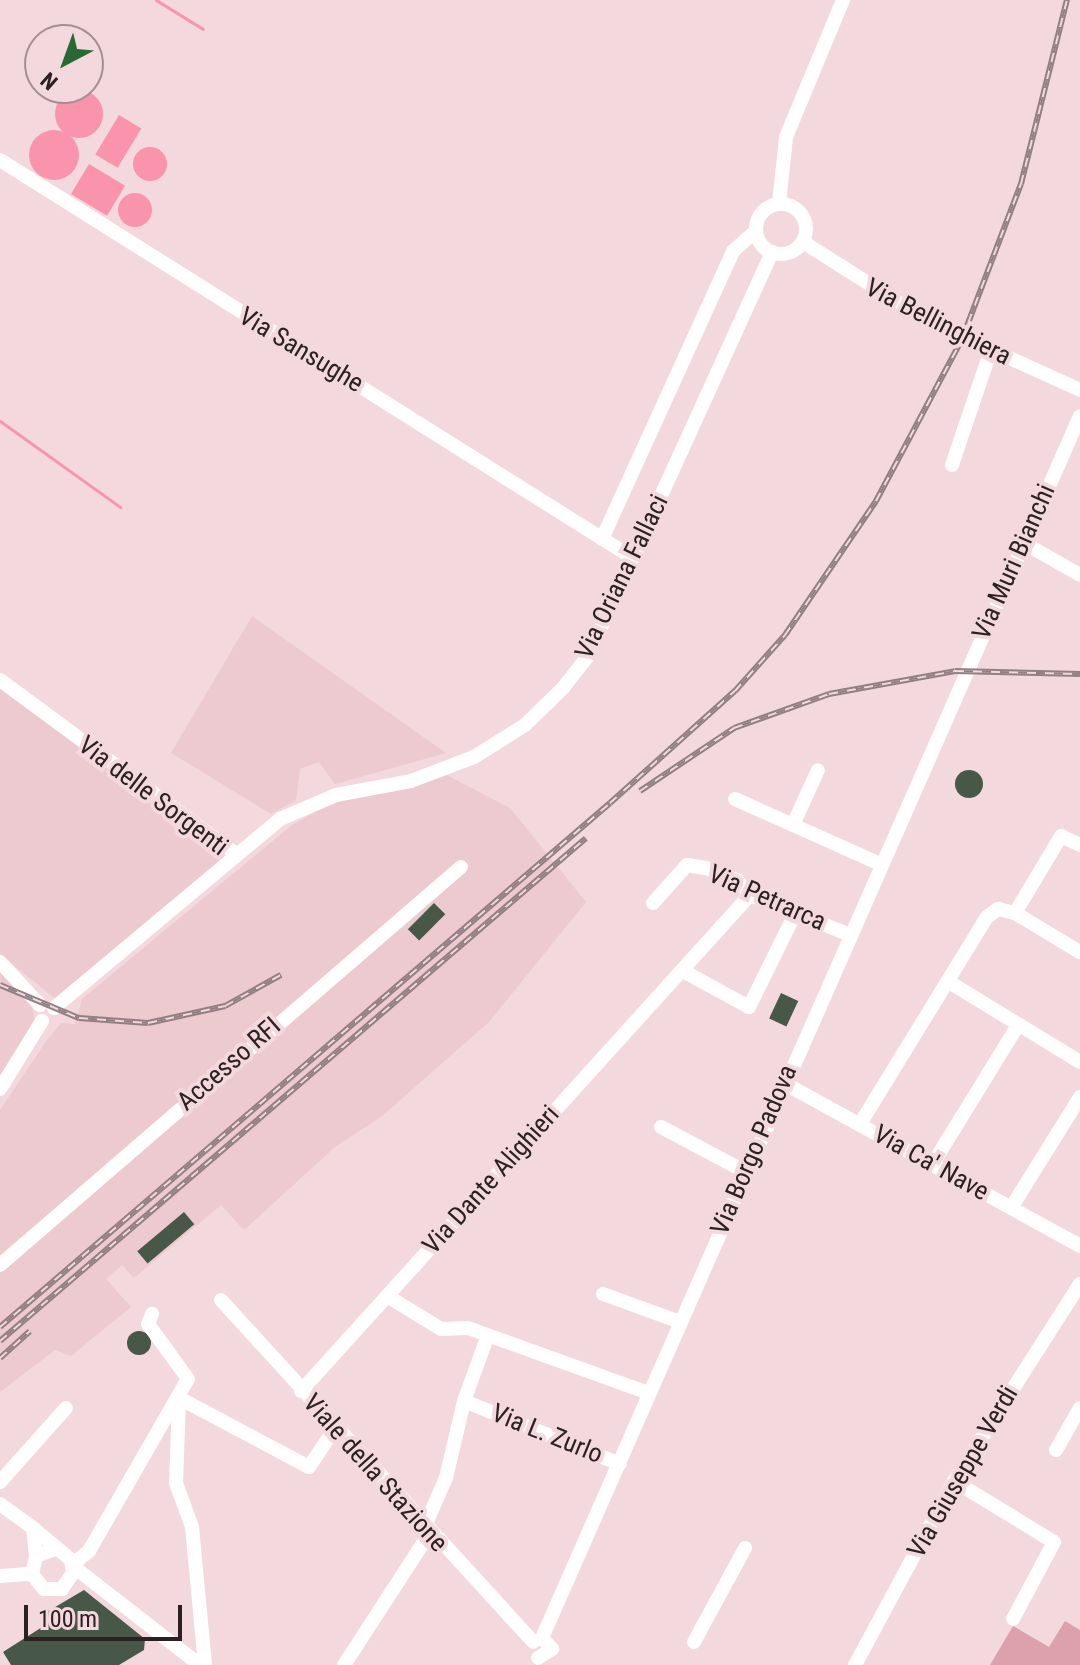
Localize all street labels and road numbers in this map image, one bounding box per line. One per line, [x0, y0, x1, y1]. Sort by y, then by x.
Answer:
street label: Via Bellinghiera [860, 272, 1016, 372]
street label: Via Sansughe [233, 301, 369, 399]
street label: Via Muri Bianchi [966, 479, 1062, 645]
street label: Via Oriana Fallaci [569, 490, 675, 664]
street label: Via delle Sorgenti [72, 729, 234, 863]
street label: Via Petrarca [704, 858, 830, 938]
street label: Accesso RFI [171, 1011, 287, 1117]
street label: Via Borgo Padova [704, 1060, 804, 1240]
street label: Via Dante Alighieri [416, 1099, 566, 1261]
street label: Via Ca' Nave [868, 1118, 994, 1208]
street label: Via Giuseppe Verdi [901, 1380, 1025, 1564]
street label: Viale della Stazione [296, 1388, 454, 1558]
street label: Via L. Zurlo [487, 1398, 607, 1470]

